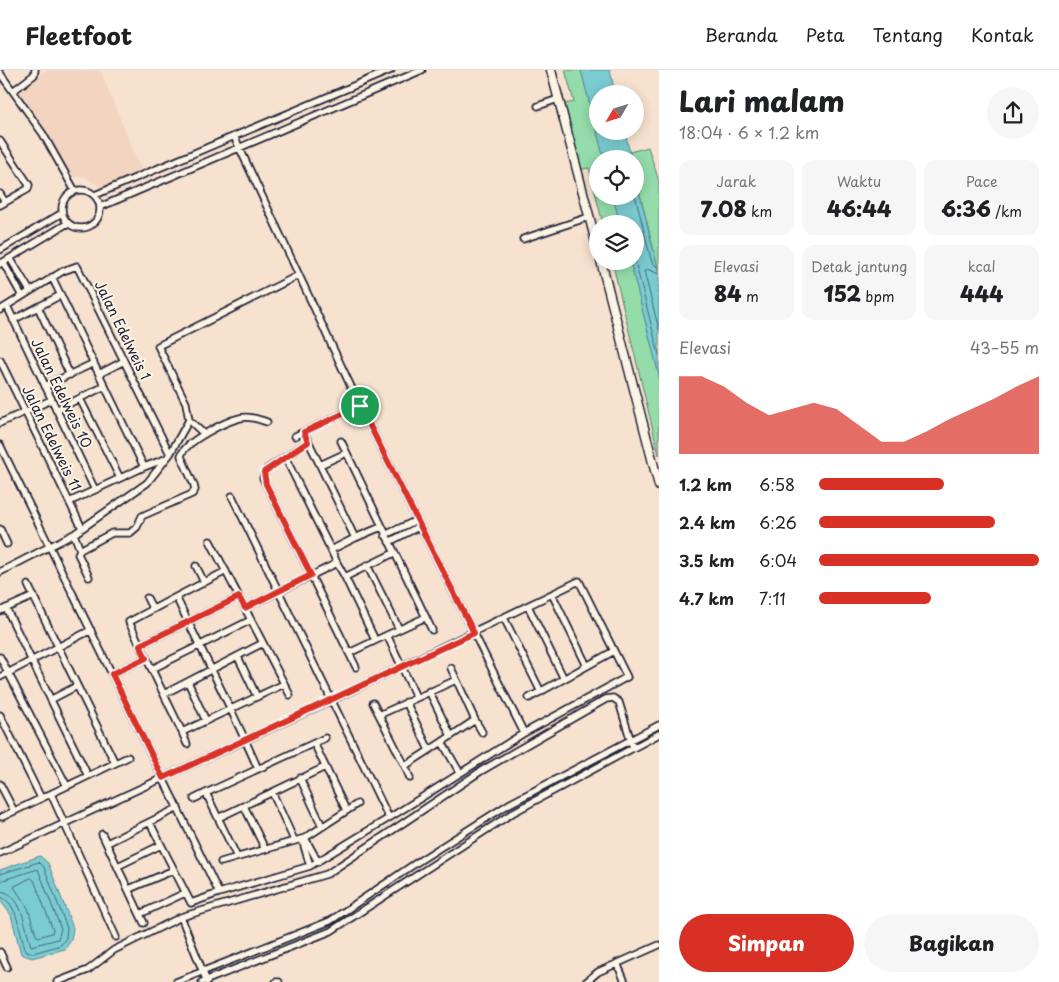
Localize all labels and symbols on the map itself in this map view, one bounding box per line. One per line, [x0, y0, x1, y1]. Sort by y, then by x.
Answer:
north arrow [589, 85, 644, 140]
street label: Jalan Edelweis 1 [90, 277, 156, 383]
street label: Jalan Edelweis 10 [26, 335, 98, 451]
street label: Jalan Edelweis 11 [17, 382, 87, 494]
pin [339, 385, 381, 427]

